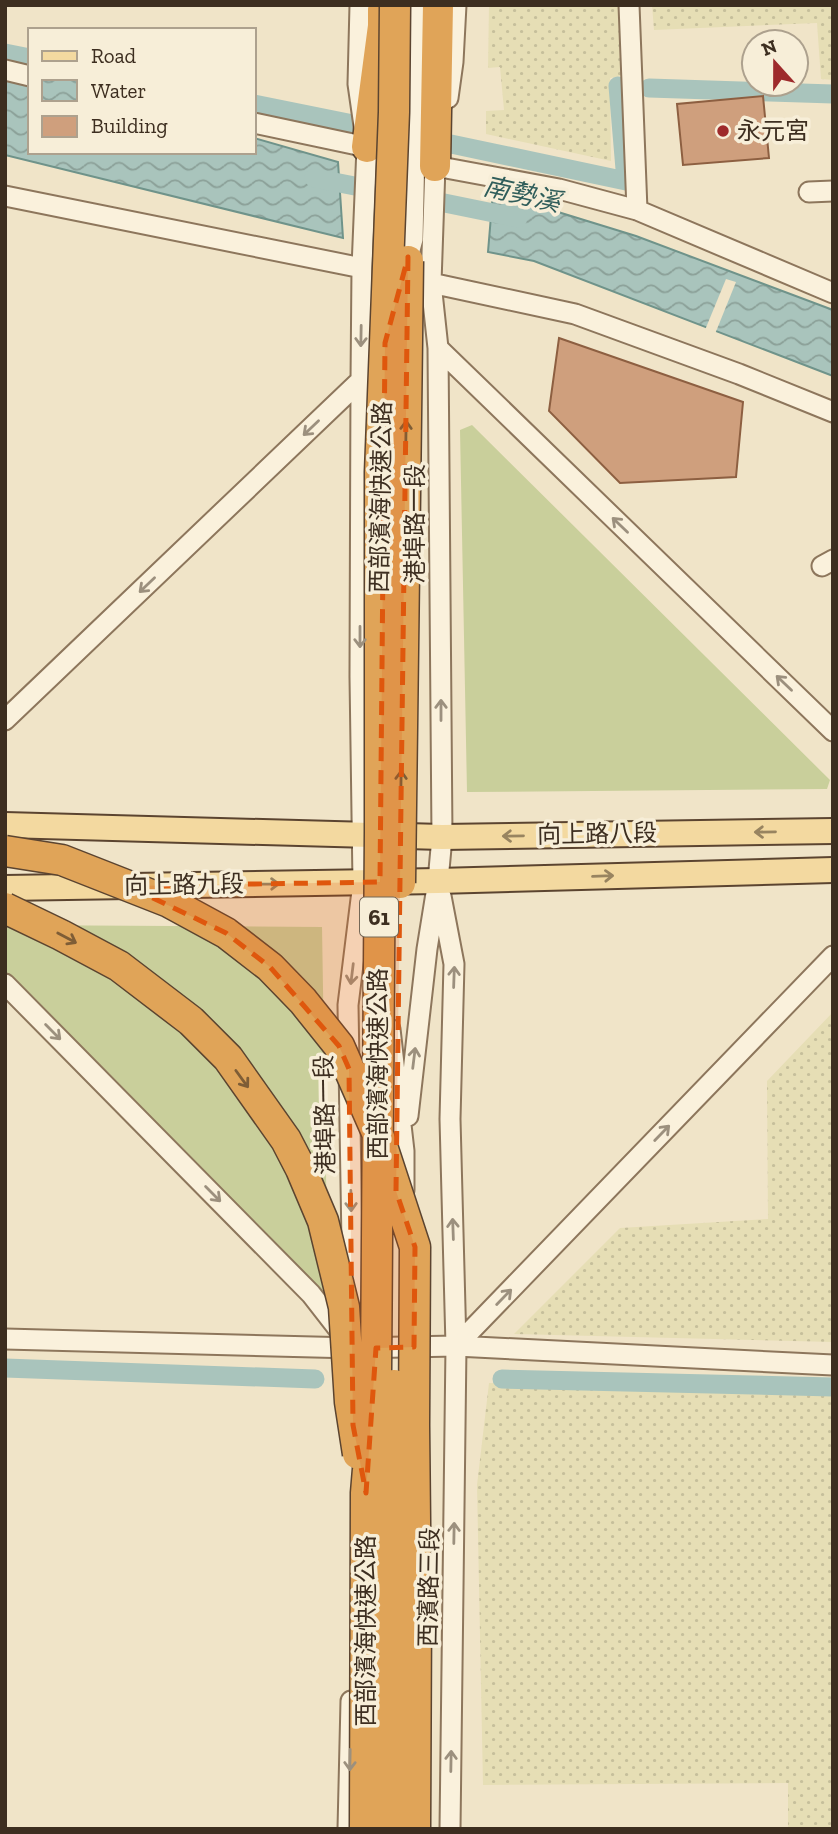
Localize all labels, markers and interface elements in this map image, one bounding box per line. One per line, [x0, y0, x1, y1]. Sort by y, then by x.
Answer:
legend [28, 28, 256, 154]
north arrow [740, 28, 810, 98]
text: N [758, 34, 780, 61]
text: Road [91, 43, 137, 68]
text: Water [91, 78, 146, 103]
text: Building [91, 113, 168, 138]
place label: 永元宮 [737, 116, 809, 145]
marker: 永元宮 [715, 123, 731, 139]
water label: 南勢溪 [480, 170, 567, 219]
one-way arrow [354, 325, 368, 348]
street label: 西部濱海快速公路 [364, 401, 397, 593]
one-way arrow [303, 419, 320, 436]
one-way arrow [399, 419, 413, 442]
street label: 港埠路一段 [400, 464, 429, 584]
one-way arrow [612, 517, 629, 534]
one-way arrow [139, 576, 156, 593]
one-way arrow [353, 626, 367, 649]
one-way arrow [776, 675, 793, 692]
one-way arrow [434, 699, 448, 722]
one-way arrow [395, 769, 408, 792]
street label: 向上路八段 [537, 818, 657, 849]
one-way arrow [753, 825, 776, 839]
one-way arrow [501, 829, 524, 843]
street label: 向上路九段 [124, 869, 244, 900]
one-way arrow [591, 870, 614, 883]
one-way arrow [258, 877, 281, 890]
road number: 61 [360, 898, 398, 936]
one-way arrow [56, 932, 77, 945]
one-way arrow [345, 962, 358, 985]
one-way arrow [447, 965, 460, 988]
street label: 西部濱海快速公路 [363, 968, 392, 1160]
one-way arrow [45, 1024, 62, 1041]
one-way arrow [408, 1048, 421, 1070]
street label: 港埠路一段 [309, 1055, 340, 1175]
one-way arrow [235, 1069, 250, 1088]
one-way arrow [653, 1125, 670, 1142]
one-way arrow [205, 1185, 222, 1202]
one-way arrow [344, 1189, 358, 1212]
one-way arrow [446, 1217, 460, 1240]
one-way arrow [495, 1288, 512, 1305]
one-way arrow [447, 1522, 461, 1545]
street label: 西濱路三段 [413, 1527, 444, 1647]
street label: 西部濱海快速公路 [351, 1535, 380, 1727]
one-way arrow [343, 1748, 356, 1771]
one-way arrow [444, 1749, 458, 1772]

